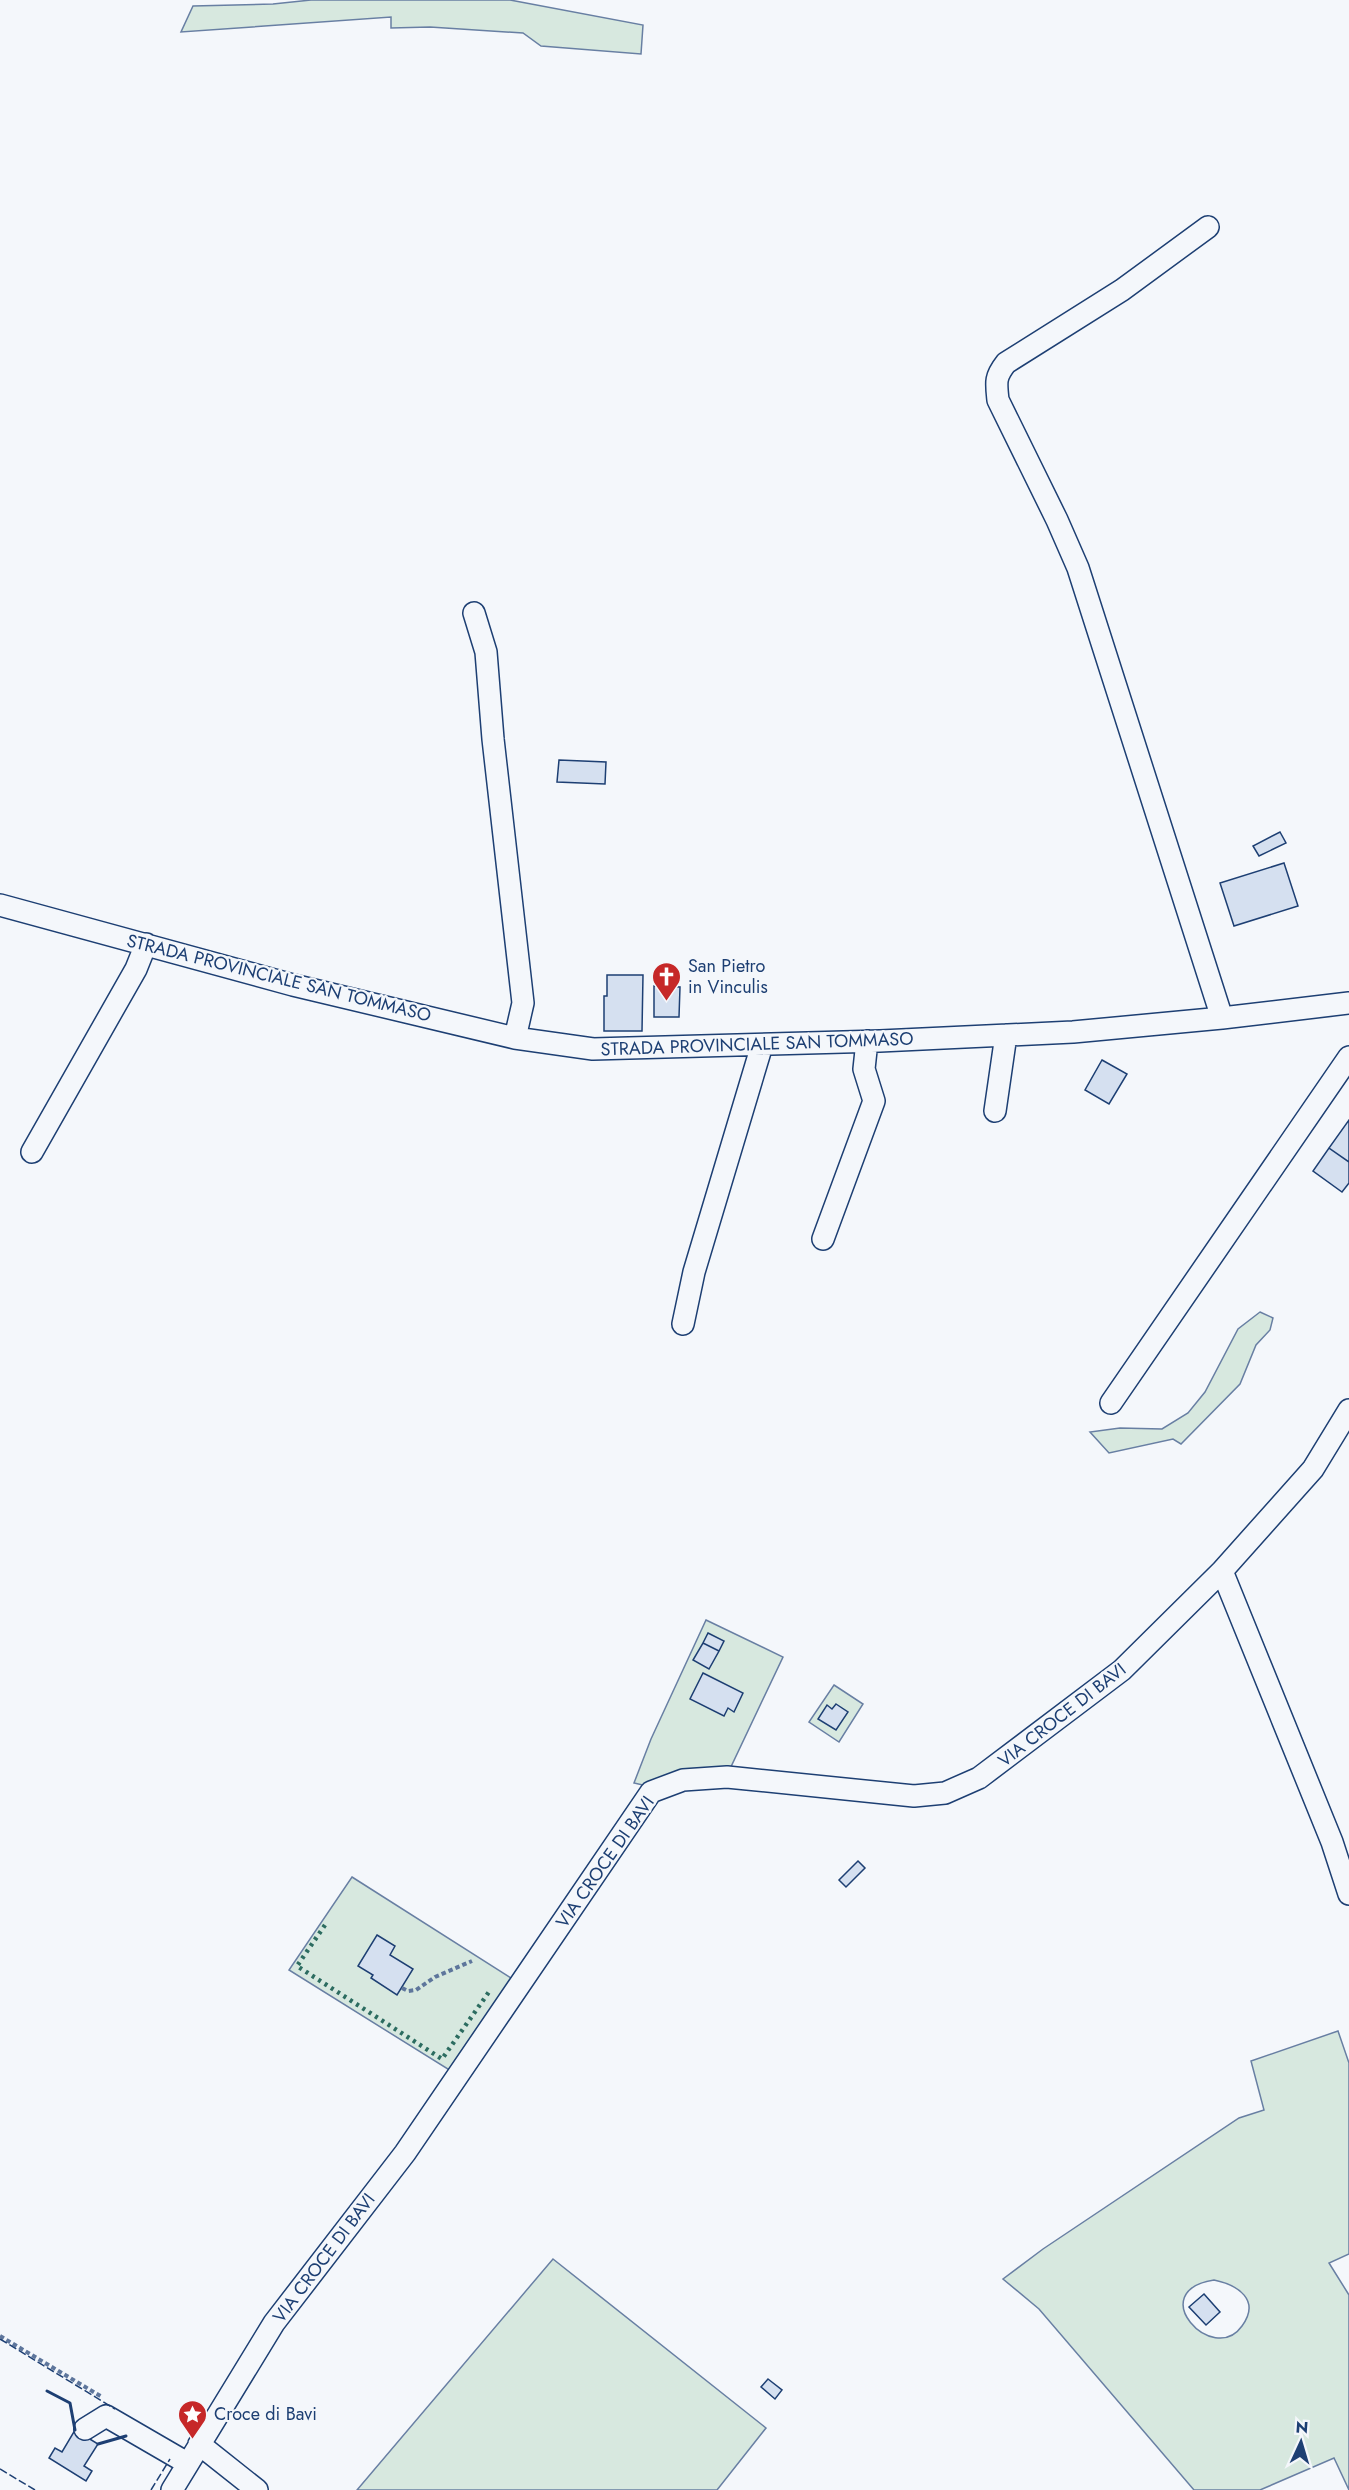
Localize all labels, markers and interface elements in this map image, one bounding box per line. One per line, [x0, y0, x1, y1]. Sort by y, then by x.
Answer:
street label: STRADA PROVINCIALE SAN TOMMASO [124, 928, 434, 1028]
place label: San Pietro in Vinculis [688, 953, 768, 1000]
church icon: San Pietro in Vinculis [651, 960, 683, 1002]
street label: STRADA PROVINCIALE SAN TOMMASO [600, 1026, 914, 1062]
street label: VIA CROCE DI BAVI [993, 1657, 1131, 1773]
street label: VIA CROCE DI BAVI [550, 1791, 660, 1933]
street label: VIA CROCE DI BAVI [267, 2188, 381, 2328]
place icon: Croce di Bavi [177, 2398, 209, 2440]
place label: Croce di Bavi [214, 2401, 317, 2427]
north arrow [1271, 2412, 1331, 2472]
text: N [1295, 2416, 1309, 2439]

